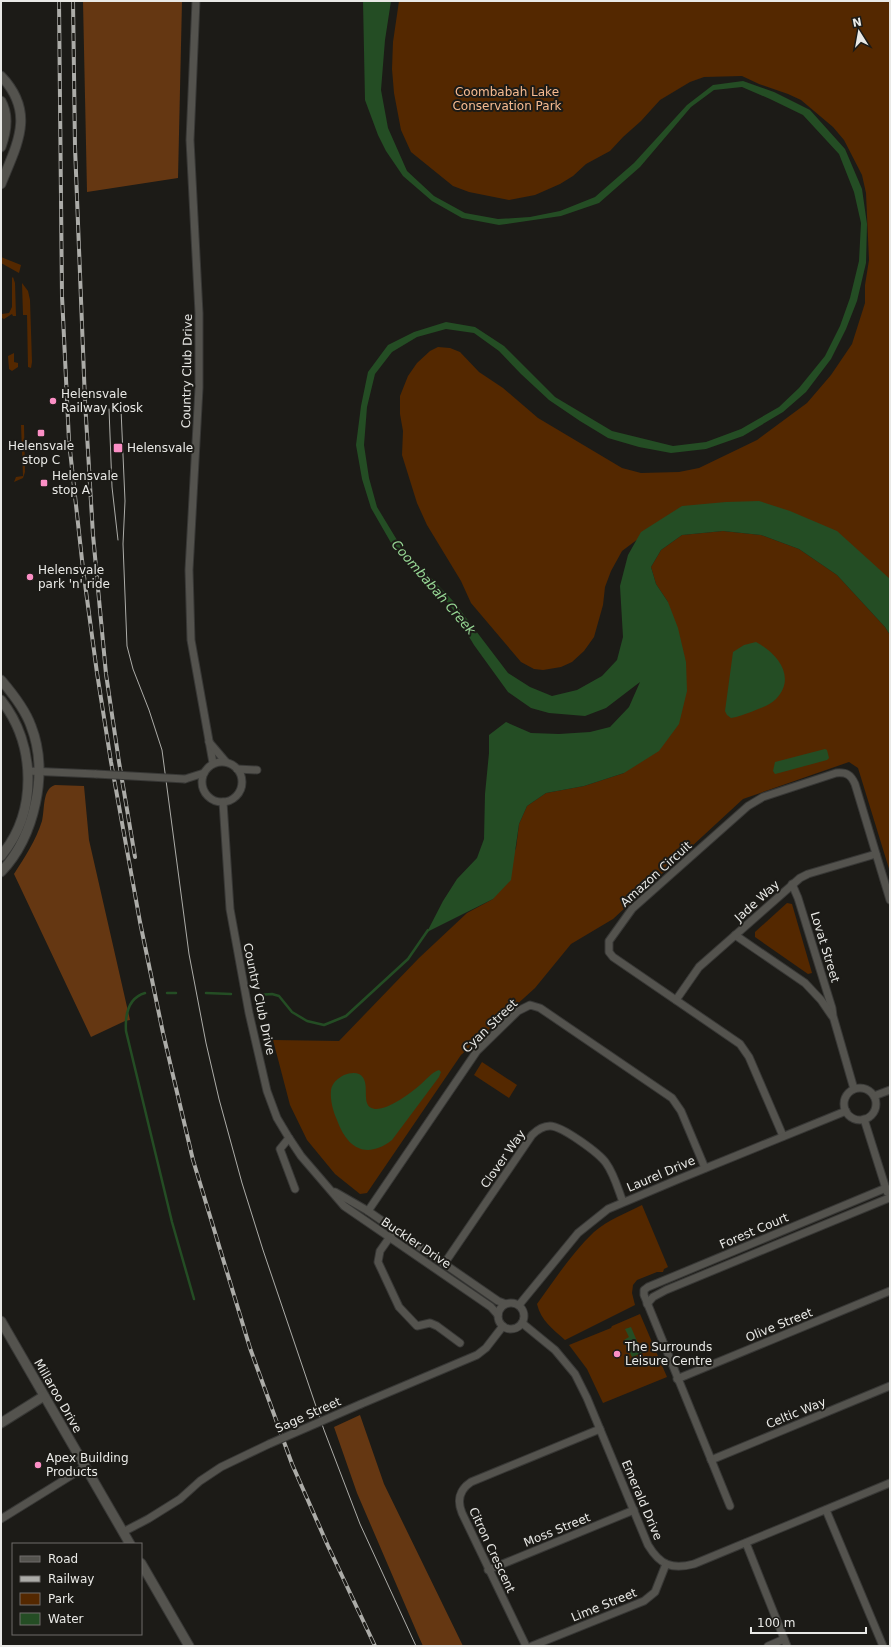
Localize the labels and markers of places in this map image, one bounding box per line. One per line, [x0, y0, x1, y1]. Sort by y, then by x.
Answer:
place label: Helensvale Railway Kiosk [61, 387, 143, 415]
marker: Helensvale Railway Kiosk [48, 396, 58, 406]
marker: Helensvale stop C [36, 428, 46, 438]
place label: Helensvale stop C [8, 439, 74, 467]
place label: Helensvale [127, 441, 193, 455]
marker: Helensvale [112, 442, 124, 454]
place label: Helensvale stop A [52, 469, 118, 497]
marker: Helensvale stop A [39, 478, 49, 488]
place label: Helensvale park 'n' ride [38, 563, 110, 591]
marker: Helensvale park 'n' ride [25, 572, 35, 582]
place label: The Surrounds Leisure Centre [624, 1340, 712, 1368]
marker: The Surrounds Leisure Centre [612, 1349, 622, 1359]
place label: Apex Building Products [46, 1451, 129, 1479]
marker: Apex Building Products [33, 1460, 43, 1470]

